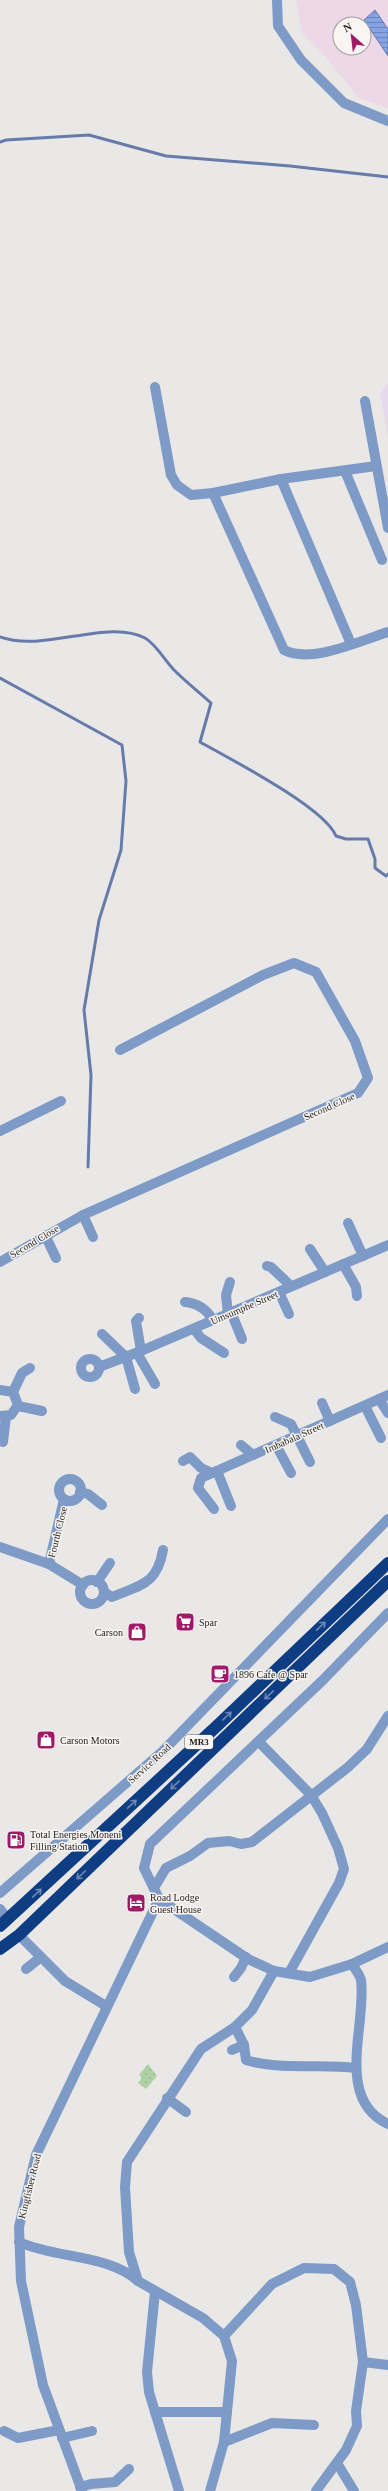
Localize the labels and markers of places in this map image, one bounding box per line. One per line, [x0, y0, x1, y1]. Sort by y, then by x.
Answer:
supermarket icon: Spar [174, 1611, 196, 1633]
place label: Spar [199, 1617, 218, 1628]
shop icon: Carson [126, 1621, 148, 1643]
place label: Carson [95, 1627, 123, 1638]
cafe icon: 1896 Cafe @ Spar [209, 1663, 231, 1685]
place label: 1896 Cafe @ Spar [234, 1669, 309, 1680]
shop icon: Carson Motors [35, 1729, 57, 1751]
place label: Carson Motors [60, 1735, 120, 1746]
fuel station icon: Total Energies Moneni Filling Station [5, 1829, 27, 1851]
place label: Total Energies Moneni Filling Station [30, 1829, 122, 1852]
hotel icon: Road Lodge Guest House [125, 1892, 147, 1914]
place label: Road Lodge Guest House [150, 1892, 202, 1915]

